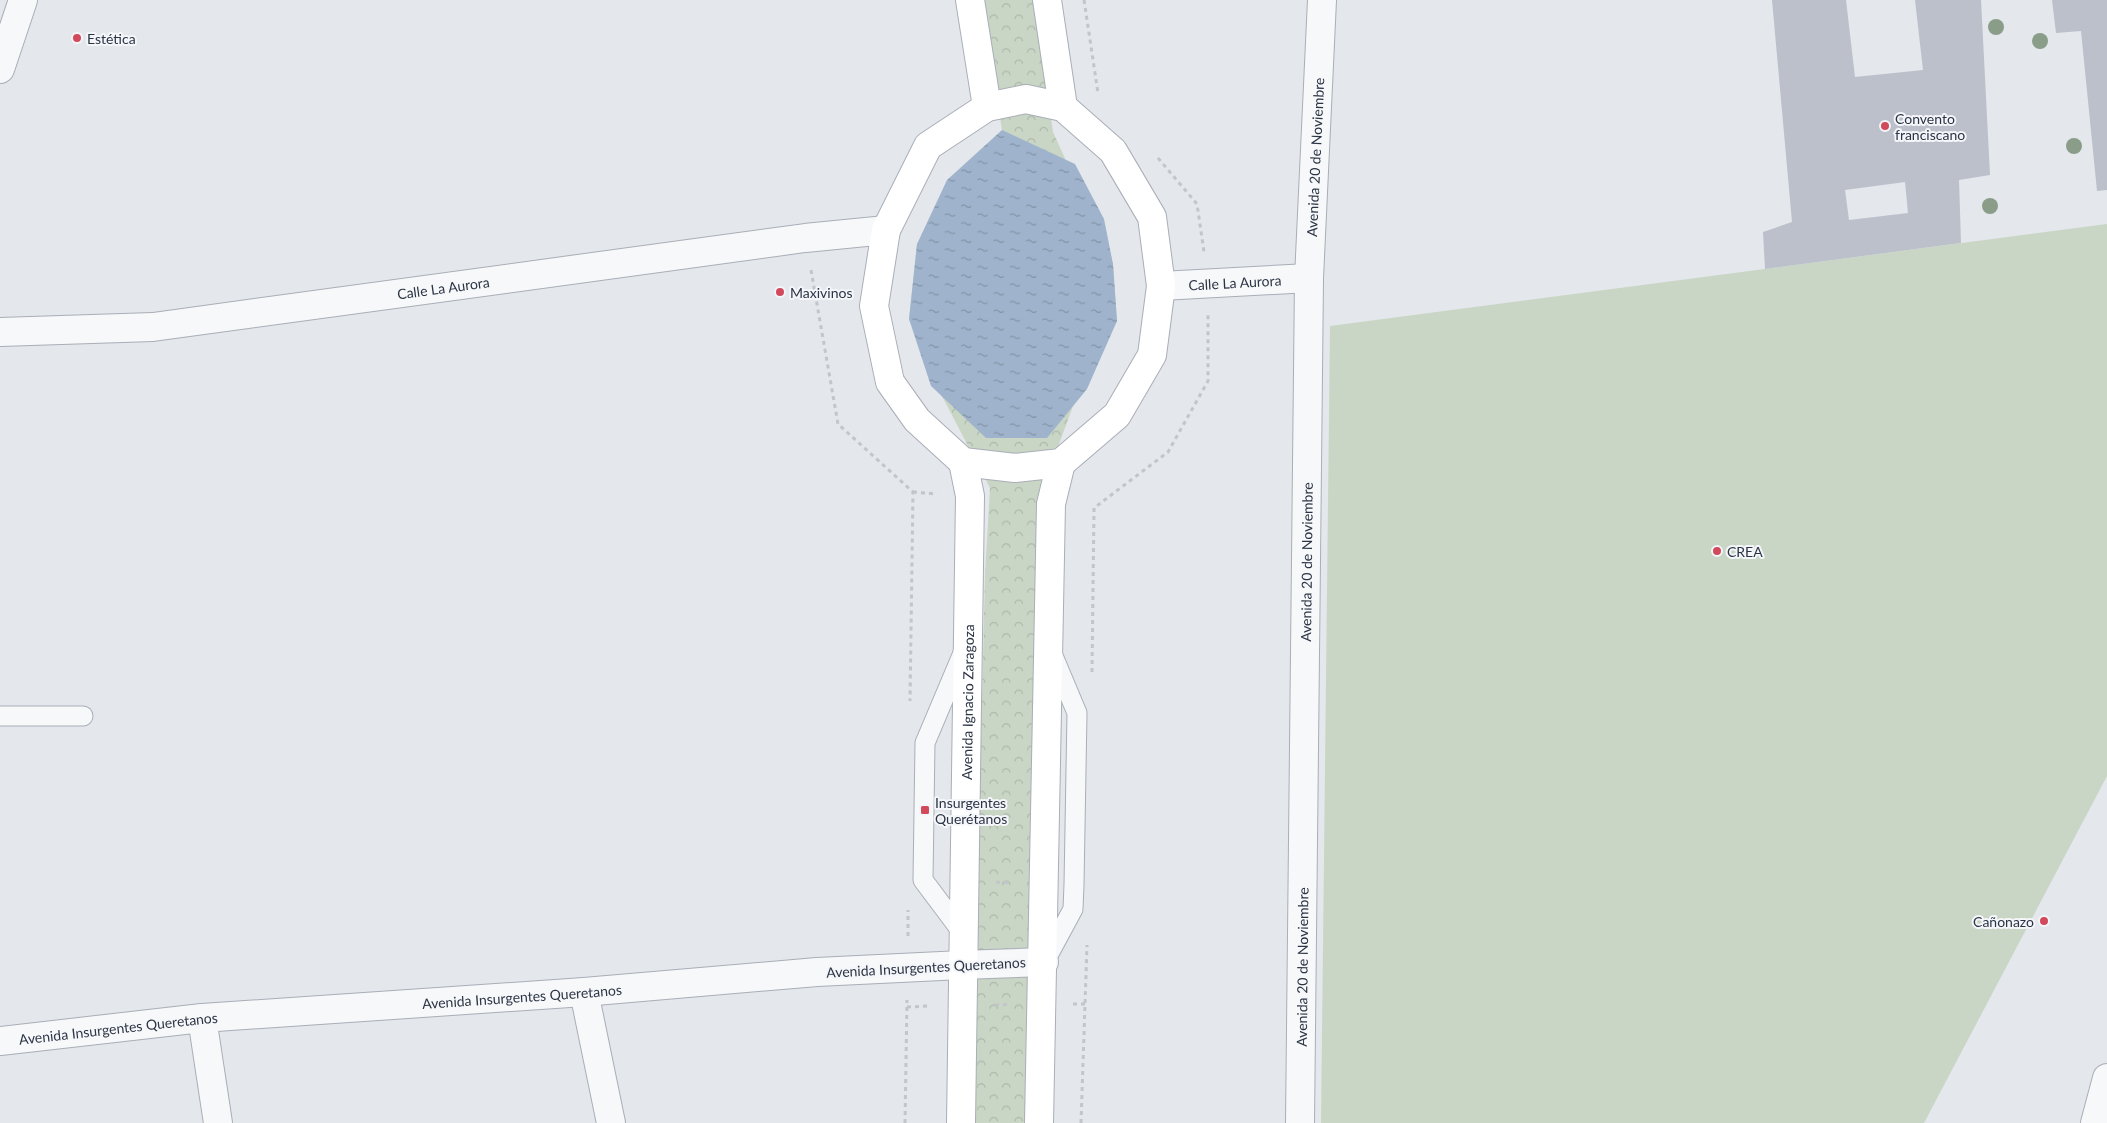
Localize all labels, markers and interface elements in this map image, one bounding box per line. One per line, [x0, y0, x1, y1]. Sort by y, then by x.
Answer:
place label: Estética [87, 30, 136, 47]
marker: Estética [71, 32, 83, 44]
street label: Avenida 20 de Noviembre [1302, 77, 1327, 237]
place label: Convento franciscano [1895, 110, 1965, 143]
marker: Convento franciscano [1879, 120, 1891, 132]
street label: Calle La Aurora [1188, 271, 1282, 293]
street label: Calle La Aurora [396, 273, 491, 302]
place label: Maxivinos [790, 284, 852, 301]
marker: Maxivinos [774, 286, 786, 298]
street label: Avenida 20 de Noviembre [1297, 482, 1315, 642]
place label: CREA [1727, 543, 1763, 560]
marker: CREA [1711, 545, 1723, 557]
street label: Avenida Ignacio Zaragoza [957, 624, 977, 780]
place label: Insurgentes Querétanos [935, 794, 1007, 827]
marker: Insurgentes Querétanos [919, 804, 931, 816]
street label: Avenida 20 de Noviembre [1292, 887, 1311, 1047]
place label: Cañonazo [1973, 913, 2034, 930]
marker: Cañonazo [2038, 915, 2050, 927]
street label: Avenida Insurgentes Queretanos [826, 953, 1026, 981]
street label: Avenida Insurgentes Queretanos [422, 980, 622, 1011]
street label: Avenida Insurgentes Queretanos [18, 1008, 218, 1047]

